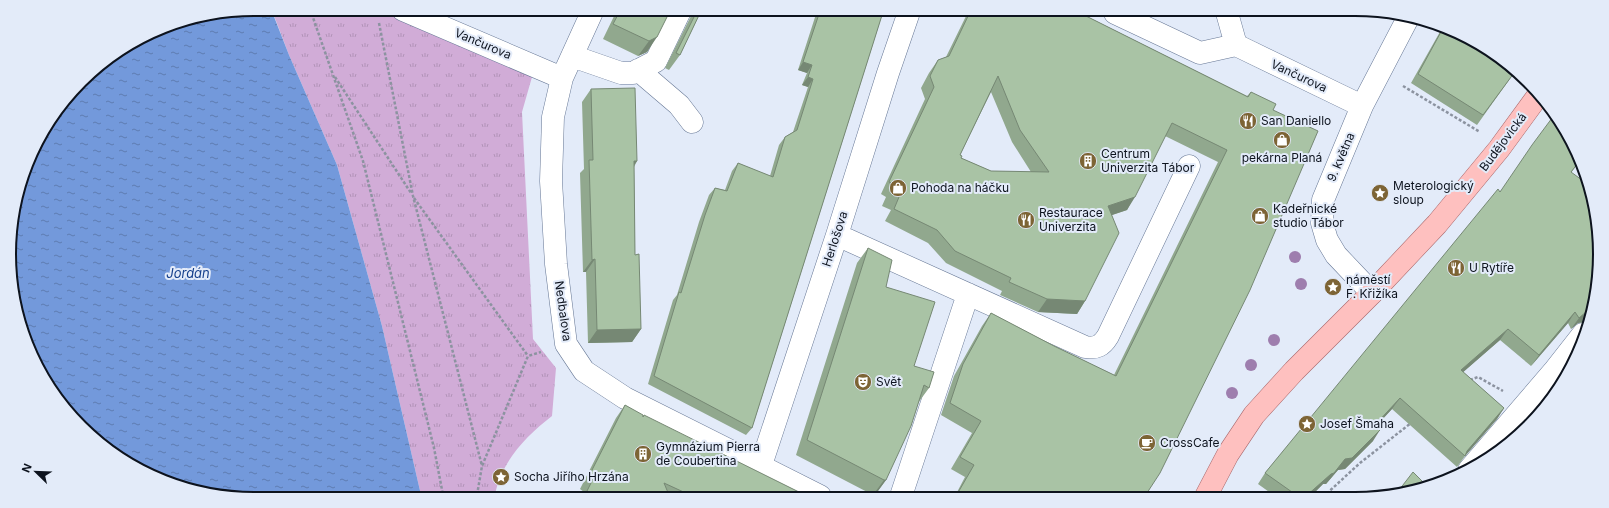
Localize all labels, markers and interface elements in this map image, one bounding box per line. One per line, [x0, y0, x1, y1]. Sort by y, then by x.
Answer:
street label: Vančurova [453, 25, 514, 62]
street label: Vančurova [1269, 56, 1330, 95]
street label: Budějovická [1476, 110, 1529, 174]
restaurant icon: San Daniello [1238, 111, 1258, 131]
place label: San Daniello [1261, 113, 1331, 128]
shop icon: pekárna Planá [1272, 130, 1292, 150]
street label: 9. května [1324, 130, 1358, 184]
place label: Centrum Univerzita Tábor [1101, 146, 1195, 175]
place label: pekárna Planá [1242, 150, 1322, 165]
building icon: Centrum Univerzita Tábor [1078, 151, 1098, 171]
shop icon: Pohoda na háčku [888, 178, 908, 198]
place label: Meterologický sloup [1393, 178, 1474, 207]
place label: Pohoda na háčku [911, 180, 1009, 195]
place icon: Meterologický sloup [1370, 183, 1390, 203]
place label: Kadeřnické studio Tábor [1273, 201, 1344, 230]
place label: Restaurace Univerzita [1039, 205, 1103, 234]
shop icon: Kadeřnické studio Tábor [1250, 206, 1270, 226]
street label: Herlošova [819, 209, 851, 268]
restaurant icon: Restaurace Univerzita [1016, 210, 1036, 230]
restaurant icon: U Rytíře [1446, 258, 1466, 278]
place label: U Rytíře [1469, 260, 1514, 275]
water label: Jordán [166, 265, 210, 281]
place label: náměstí F. Křižíka [1346, 272, 1398, 301]
place icon: náměstí F. Křižíka [1323, 277, 1343, 297]
street label: Nedbalova [552, 280, 575, 342]
theatre icon: Svět [853, 372, 873, 392]
place label: Svět [876, 374, 901, 389]
place icon: Josef Šmaha [1297, 414, 1317, 434]
place label: Josef Šmaha [1320, 416, 1394, 431]
cafe icon: CrossCafe [1137, 433, 1157, 453]
place label: CrossCafe [1160, 435, 1220, 450]
place label: Gymnázium Pierra de Coubertina [656, 439, 760, 468]
building icon: Gymnázium Pierra de Coubertina [633, 444, 653, 464]
north arrow [16, 452, 56, 492]
text: N [19, 461, 35, 475]
place icon: Socha Jiřího Hrzána [491, 467, 511, 487]
place label: Socha Jiřího Hrzána [514, 469, 629, 484]

